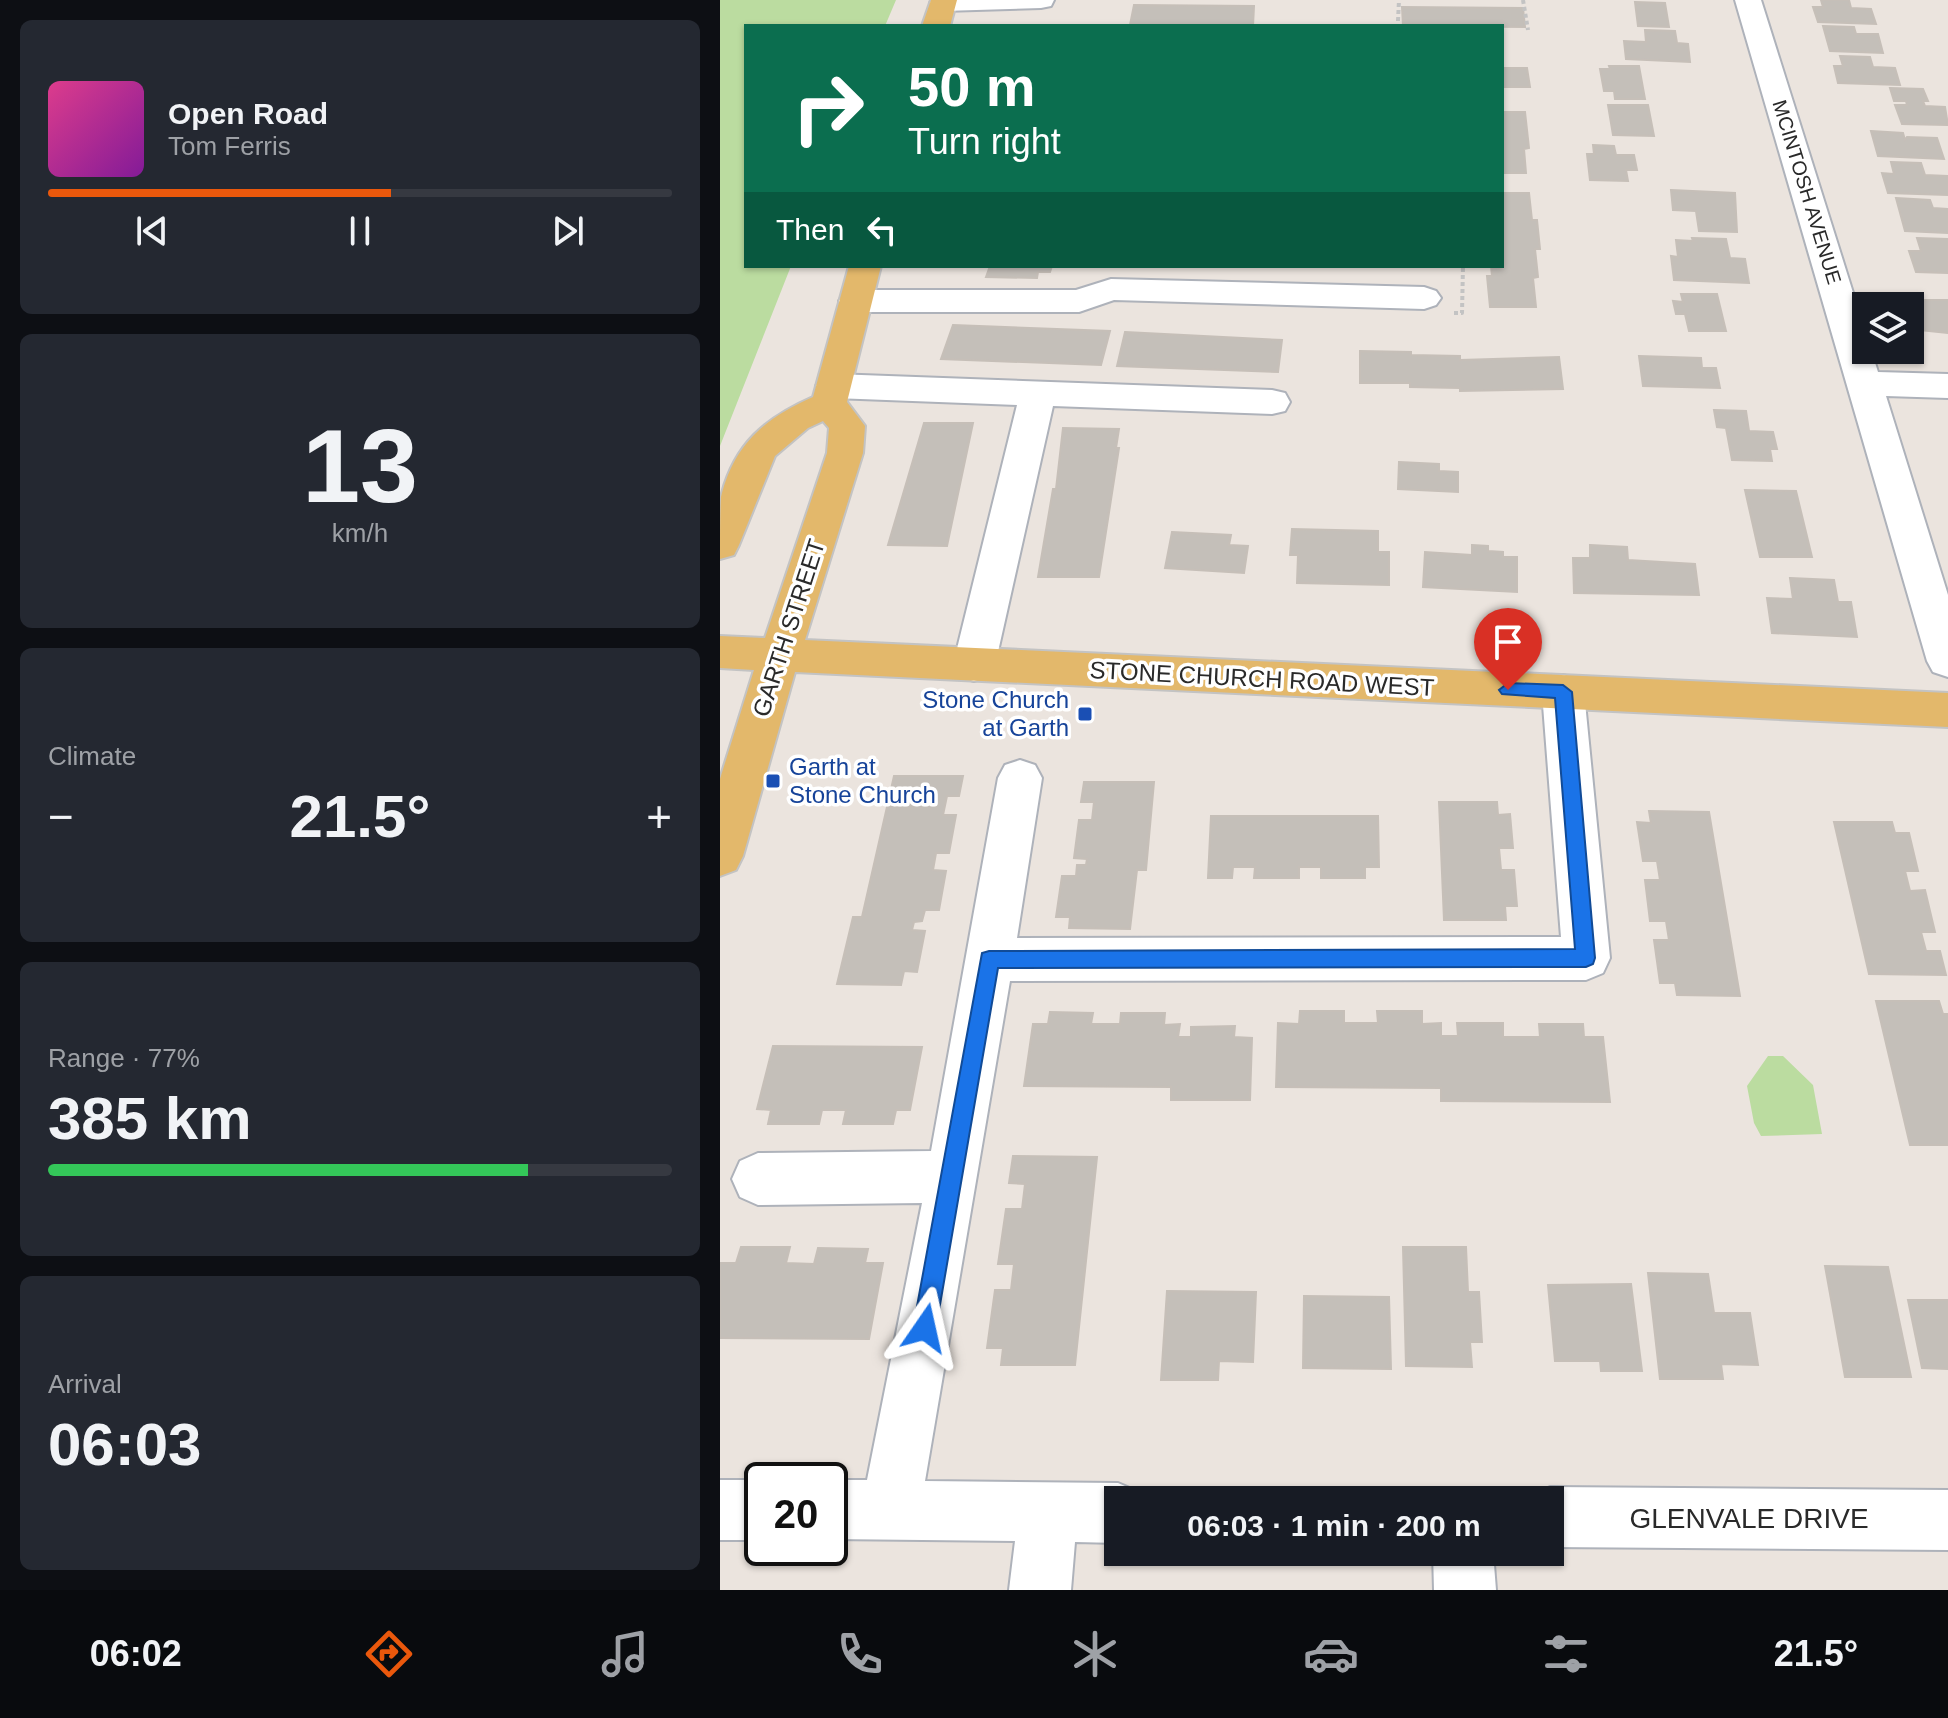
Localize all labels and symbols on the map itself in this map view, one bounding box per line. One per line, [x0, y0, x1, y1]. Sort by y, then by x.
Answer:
street label: MCINTOSH AVENUE [1768, 97, 1846, 287]
street label: GARTH STREET [747, 535, 830, 720]
pin [1474, 608, 1542, 690]
street label: STONE CHURCH ROAD WEST [1089, 656, 1435, 701]
place label: Stone Church at Garth [922, 686, 1069, 741]
marker: Stone Church at Garth [1076, 705, 1094, 723]
place label: Garth at Stone Church [789, 753, 936, 808]
marker: Garth at Stone Church [764, 772, 782, 790]
position arrow [883, 1286, 967, 1370]
speed limit sign: 20 [744, 1462, 848, 1566]
street label: GLENVALE DRIVE [1629, 1503, 1869, 1534]

